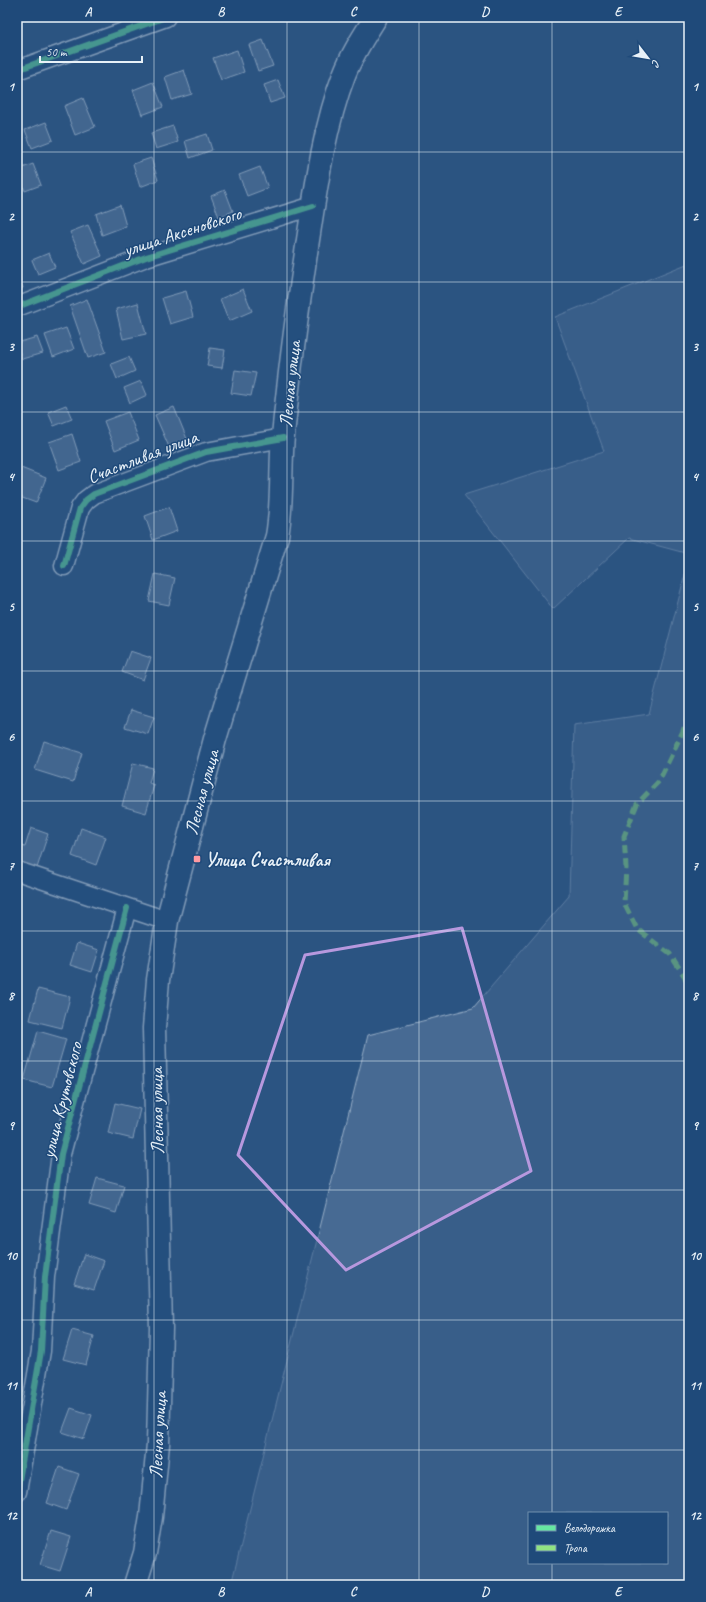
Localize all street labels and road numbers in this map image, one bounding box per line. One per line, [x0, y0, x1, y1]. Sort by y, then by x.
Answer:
street label: улица Аксеновского [119, 201, 245, 263]
street label: Лесная улица [274, 337, 307, 429]
street label: Счастливая улица [84, 424, 203, 489]
street label: Лесная улица [179, 745, 225, 837]
street label: улица Крутовского [36, 1038, 88, 1162]
street label: Лесная улица [144, 1065, 170, 1155]
street label: Лесная улица [144, 1389, 172, 1479]

